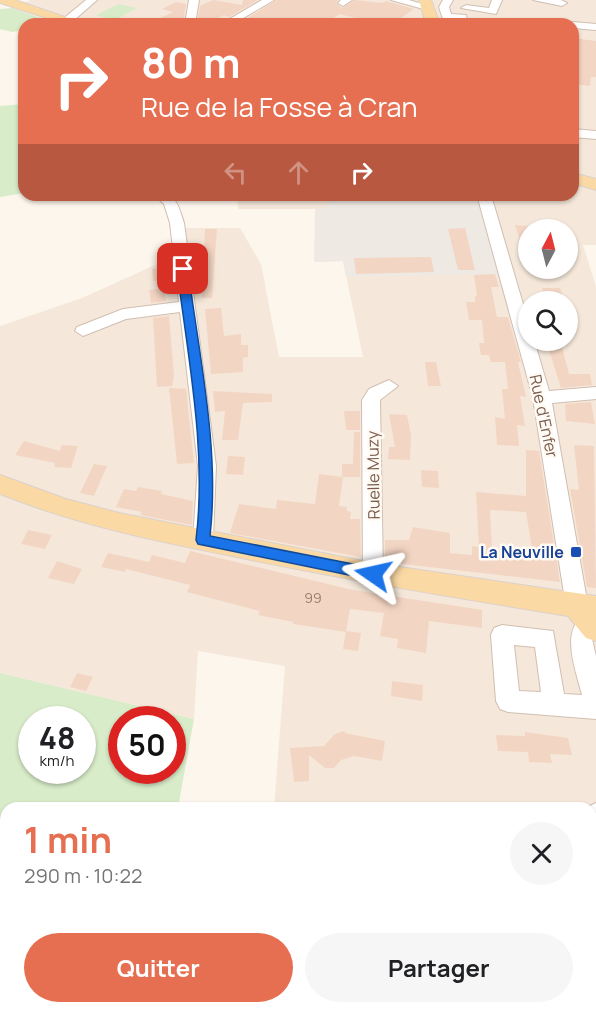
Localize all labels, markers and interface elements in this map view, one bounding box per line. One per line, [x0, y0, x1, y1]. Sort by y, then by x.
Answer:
text: 80 m [141, 33, 241, 91]
icon: right [42, 42, 120, 120]
text: Rue de la Fosse à Cran [141, 88, 418, 125]
icon: left [219, 156, 252, 189]
icon: ahead [282, 156, 315, 189]
icon: right [345, 156, 378, 189]
north arrow [518, 219, 578, 279]
map controls [518, 219, 578, 351]
pin [157, 243, 208, 294]
icon: arrive [166, 252, 199, 285]
button: search [518, 291, 578, 351]
street label: Rue d'Enfer [524, 373, 564, 460]
street label: Ruelle Muzy [361, 430, 385, 519]
place label: La Neuville [480, 541, 564, 563]
position arrow [341, 542, 405, 606]
marker: La Neuville [569, 545, 583, 559]
house number: 99 [304, 588, 322, 607]
speed limit sign: 50 [108, 706, 186, 784]
text: 48 [39, 717, 75, 758]
text: km/h [40, 750, 74, 771]
text: 1 min [24, 815, 112, 864]
button: close [510, 822, 573, 885]
text: 290 m · 10:22 [24, 862, 142, 889]
button: Quitter [24, 933, 293, 1002]
button: Partager [305, 933, 573, 1002]

